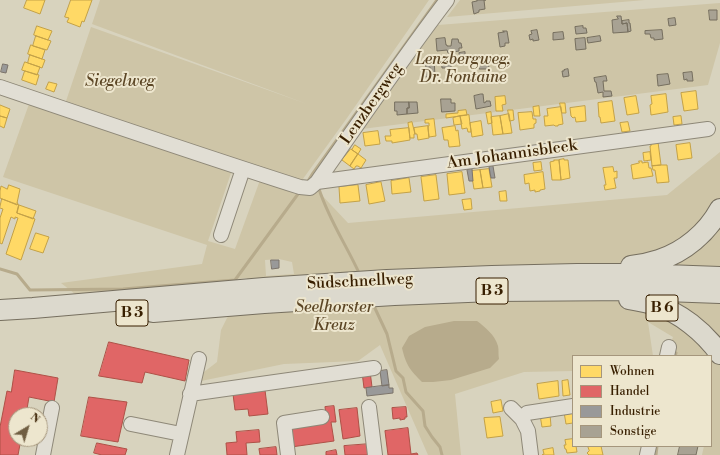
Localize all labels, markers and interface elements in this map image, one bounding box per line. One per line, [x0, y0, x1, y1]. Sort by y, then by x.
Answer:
park label: Lenzbergweg, Dr. Fontaine [415, 50, 511, 88]
street label: Lenzbergweg [337, 59, 407, 149]
park label: Siegelweg [85, 72, 155, 92]
street label: Am Johannisbleek [446, 136, 578, 174]
street label: Südschnellweg [306, 270, 414, 294]
road number: B 3 [476, 278, 508, 304]
road number: B 6 [646, 295, 678, 321]
park label: Seelhorster Kreuz [295, 298, 373, 336]
road number: B 3 [116, 300, 148, 326]
legend [572, 355, 712, 447]
text: Wohnen [610, 364, 654, 379]
text: Handel [610, 384, 649, 399]
text: Industrie [610, 404, 660, 419]
north arrow [8, 407, 48, 447]
text: N [27, 410, 43, 427]
text: Sonstige [610, 424, 656, 439]

